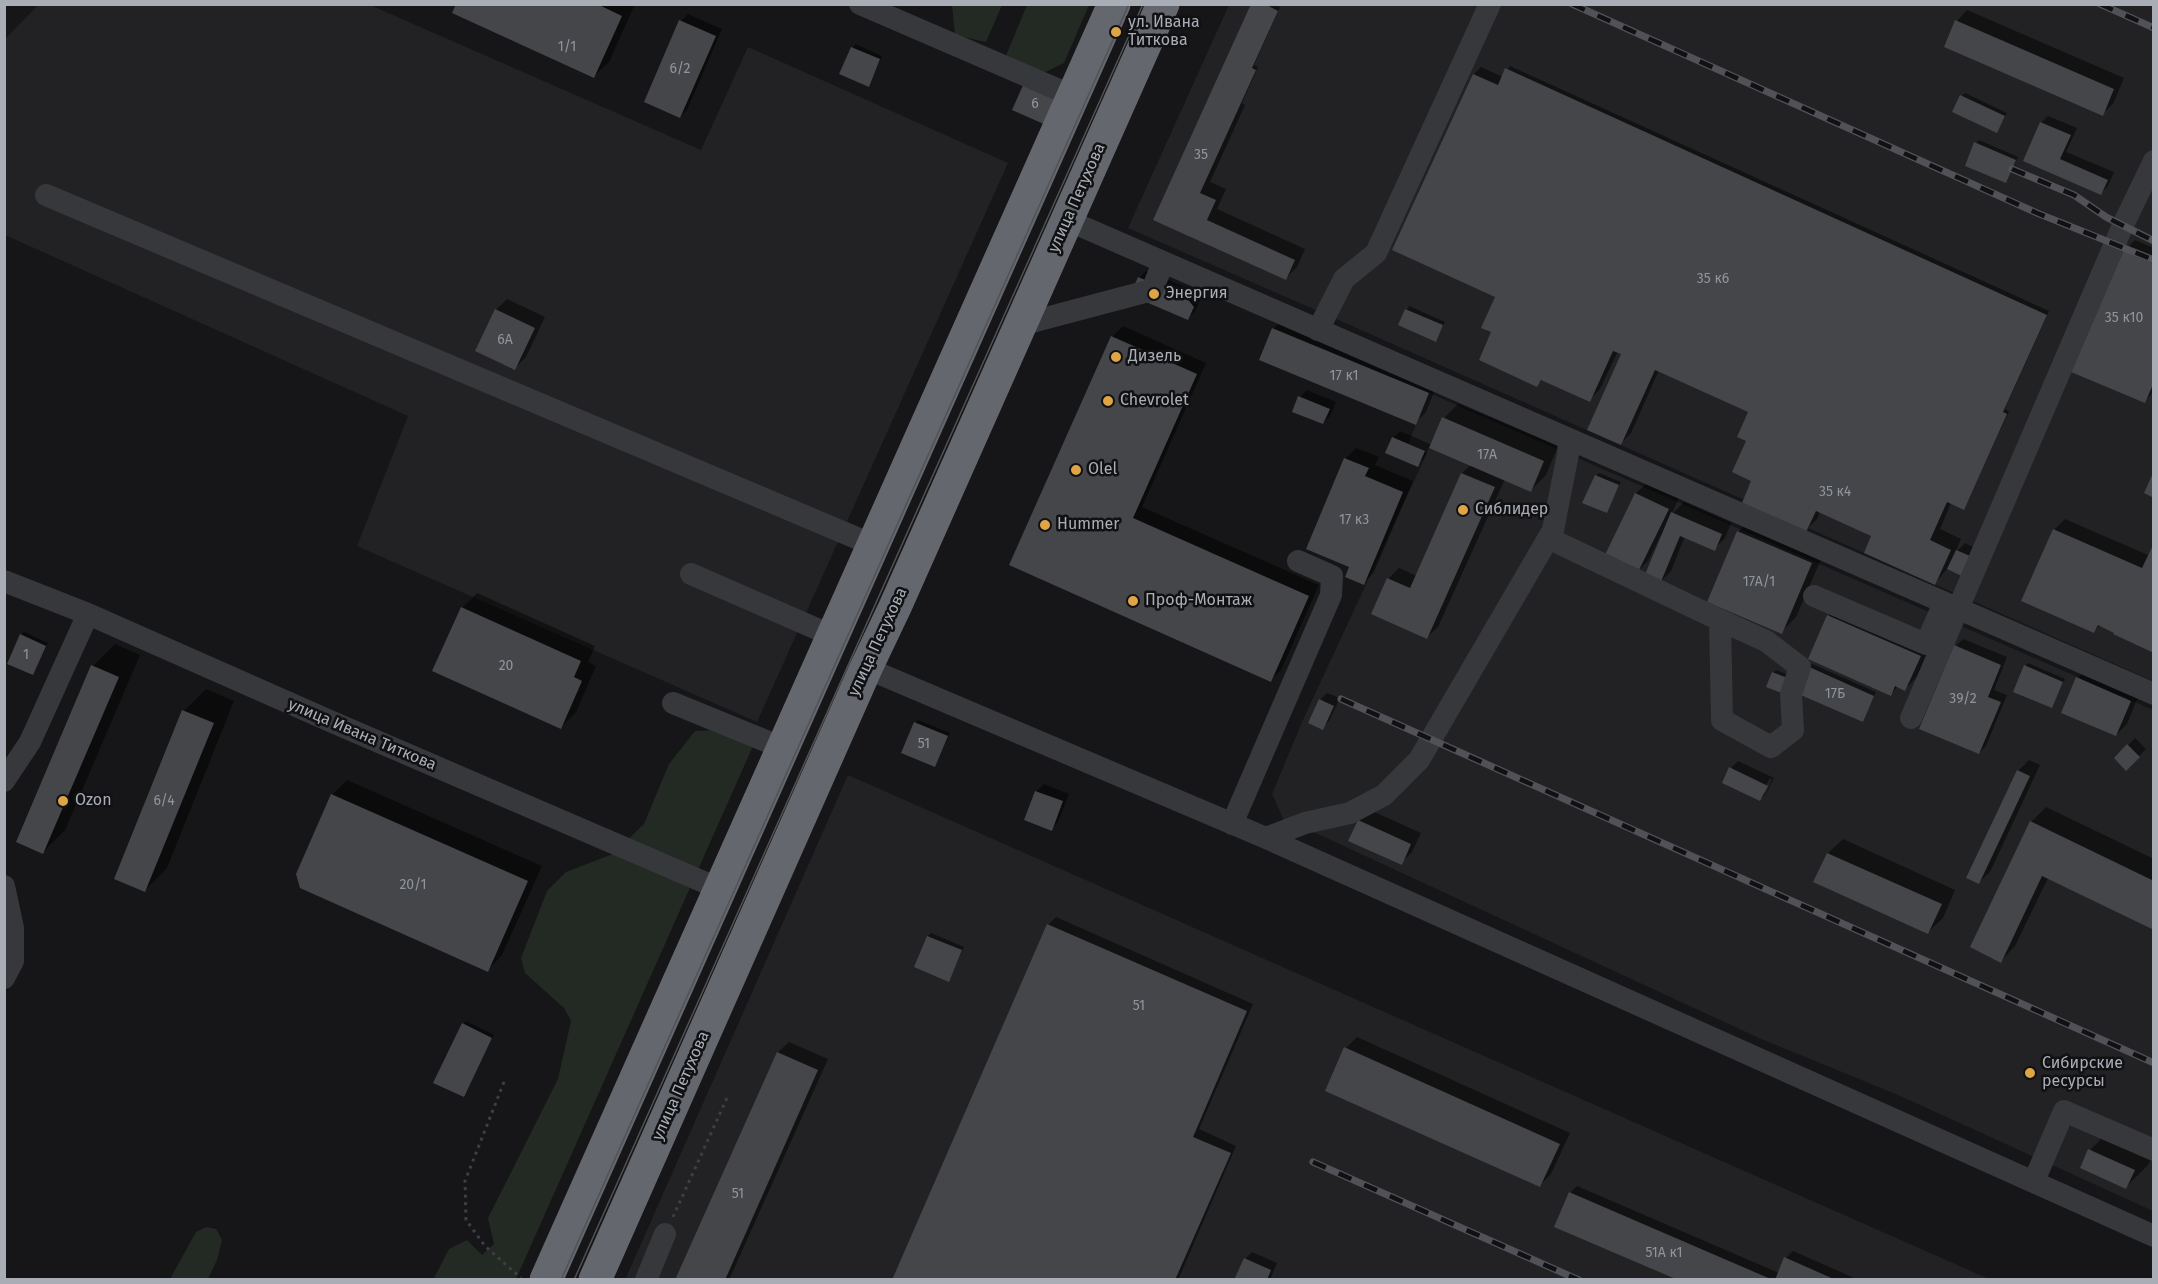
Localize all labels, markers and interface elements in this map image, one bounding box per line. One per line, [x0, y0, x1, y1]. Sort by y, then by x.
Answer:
place label: ул. Ивана Титкова [1128, 13, 1200, 51]
marker: ул. Ивана Титкова [1109, 25, 1123, 39]
house number: 1/1 [558, 39, 576, 55]
house number: 6/2 [670, 61, 690, 77]
house number: 6 [1031, 96, 1039, 112]
street label: улица Петухова [1044, 140, 1110, 256]
house number: 35 [1194, 147, 1208, 163]
house number: 35 к6 [1697, 271, 1729, 287]
place label: Энергия [1166, 284, 1228, 304]
marker: Энергия [1147, 287, 1161, 301]
house number: 35 к10 [2105, 310, 2143, 326]
house number: 6А [497, 332, 513, 348]
place label: Дизель [1128, 347, 1181, 367]
marker: Дизель [1109, 350, 1123, 364]
house number: 17 к1 [1329, 368, 1359, 384]
place label: Chevrolet [1120, 391, 1189, 411]
marker: Chevrolet [1101, 394, 1115, 408]
house number: 17А [1477, 447, 1497, 463]
place label: Olel [1088, 460, 1117, 480]
marker: Olel [1069, 463, 1083, 477]
house number: 35 к4 [1819, 484, 1851, 500]
place label: Сиблидер [1475, 500, 1548, 520]
marker: Сиблидер [1456, 503, 1470, 517]
house number: 17 к3 [1339, 512, 1369, 528]
place label: Hummer [1057, 515, 1120, 535]
marker: Hummer [1038, 518, 1052, 532]
house number: 17А/1 [1743, 574, 1775, 590]
street label: улица Петухова [844, 585, 912, 699]
place label: Проф-Монтаж [1145, 591, 1252, 611]
marker: Проф-Монтаж [1126, 594, 1140, 608]
house number: 1 [23, 647, 29, 663]
house number: 20 [499, 658, 513, 674]
house number: 17Б [1825, 686, 1845, 702]
house number: 39/2 [1949, 691, 1977, 707]
street label: улица Ивана Титкова [285, 695, 439, 775]
house number: 51 [918, 736, 930, 752]
place label: Ozon [75, 791, 112, 811]
house number: 6/4 [153, 793, 175, 809]
marker: Ozon [56, 794, 70, 808]
house number: 20/1 [399, 877, 427, 893]
house number: 51 [1133, 998, 1145, 1014]
street label: улица Петухова [648, 1028, 714, 1144]
place label: Сибирские ресурсы [2042, 1054, 2123, 1092]
marker: Сибирские ресурсы [2023, 1066, 2037, 1080]
house number: 51 [732, 1186, 744, 1202]
house number: 51А к1 [1645, 1245, 1683, 1261]

